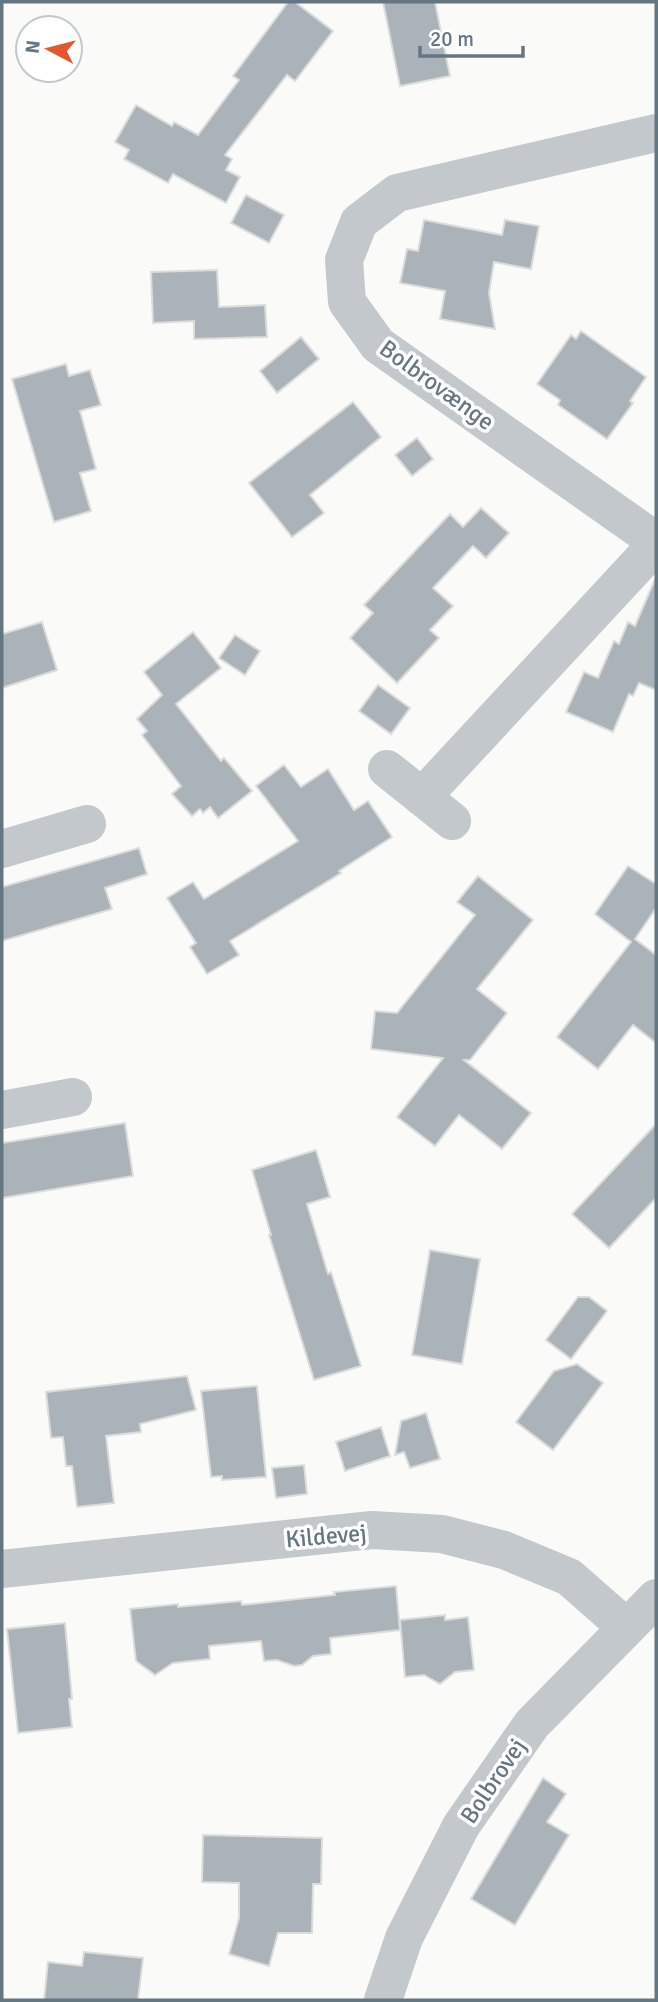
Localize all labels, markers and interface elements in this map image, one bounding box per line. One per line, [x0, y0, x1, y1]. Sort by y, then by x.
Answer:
north arrow [14, 14, 84, 84]
scale bar [420, 14, 523, 58]
text: 20 m [430, 26, 474, 52]
text: N [20, 39, 46, 55]
street label: Bolbrovænge [374, 333, 500, 437]
street label: Kildevej [284, 1518, 368, 1554]
street label: Bolbrovej [454, 1733, 532, 1829]

